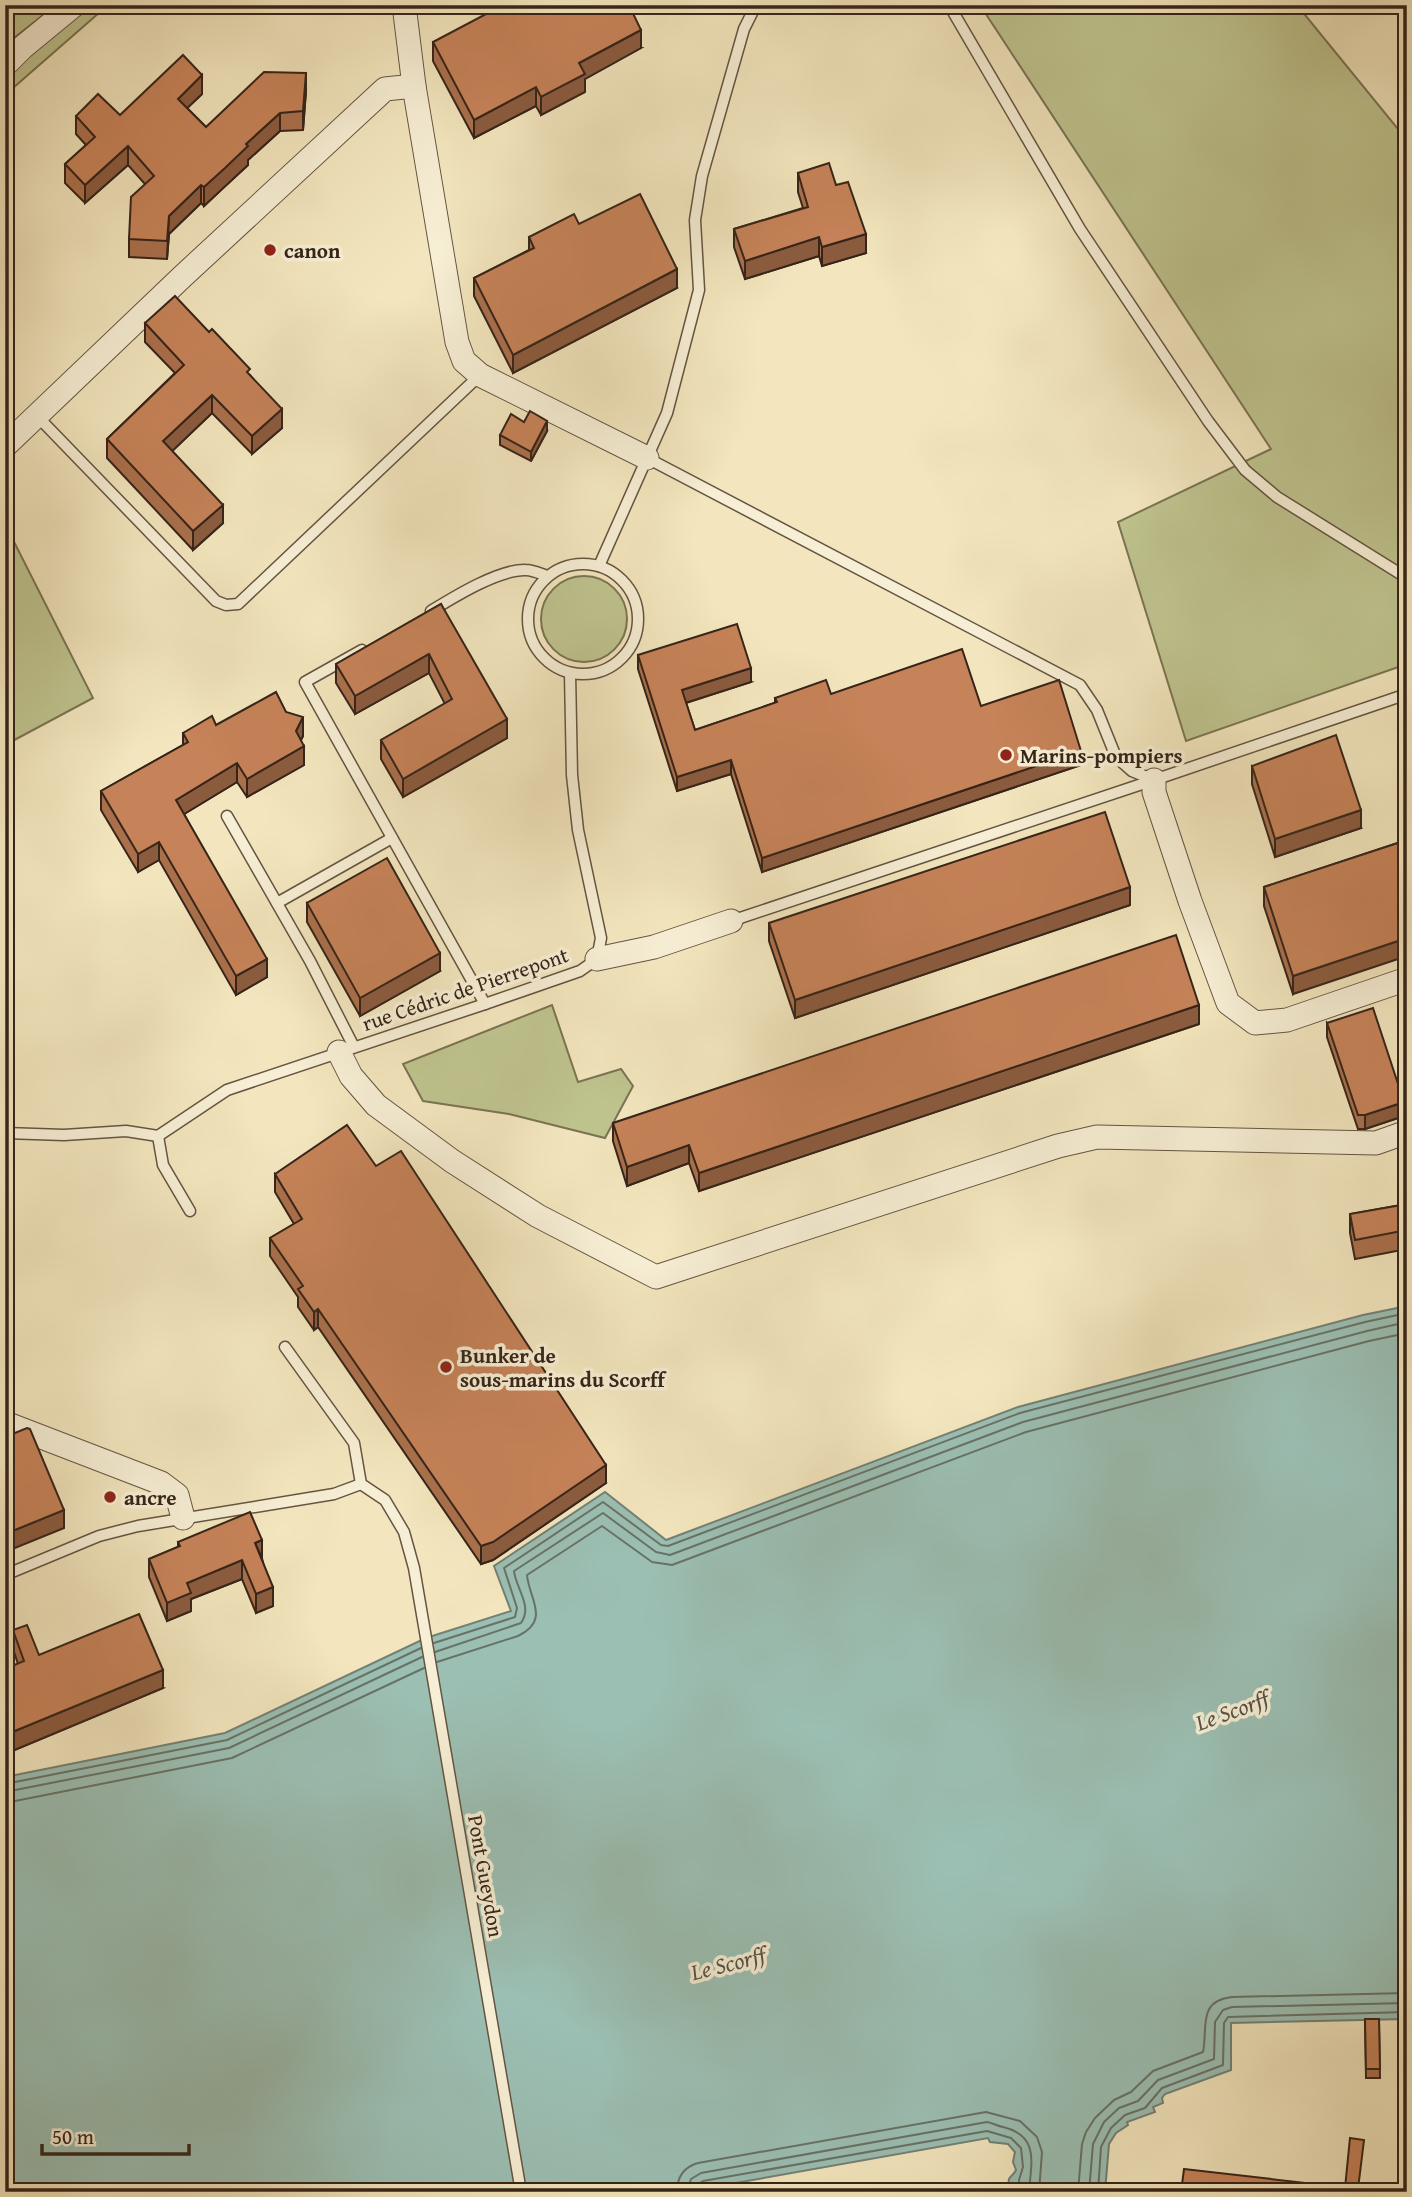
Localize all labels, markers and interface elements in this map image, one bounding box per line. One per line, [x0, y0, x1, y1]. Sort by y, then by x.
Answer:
place label: canon [284, 235, 341, 266]
marker: canon [262, 242, 278, 258]
place label: Marins-pompiers [1020, 740, 1183, 771]
marker: Marins-pompiers [998, 747, 1014, 763]
street label: rue Cédric de Pierrepont [358, 939, 573, 1039]
place label: Bunker de sous-marins du Scorff [460, 1340, 667, 1395]
marker: Bunker de sous-marins du Scorff [438, 1359, 454, 1375]
place label: ancre [124, 1482, 177, 1513]
marker: ancre [102, 1489, 118, 1505]
water label: Le Scorff [1190, 1680, 1278, 1739]
street label: Pont Gueydon [460, 1812, 512, 1940]
water label: Le Scorff [686, 1937, 773, 1988]
scale bar [42, 2113, 189, 2157]
text: 50 m [52, 2121, 94, 2152]

